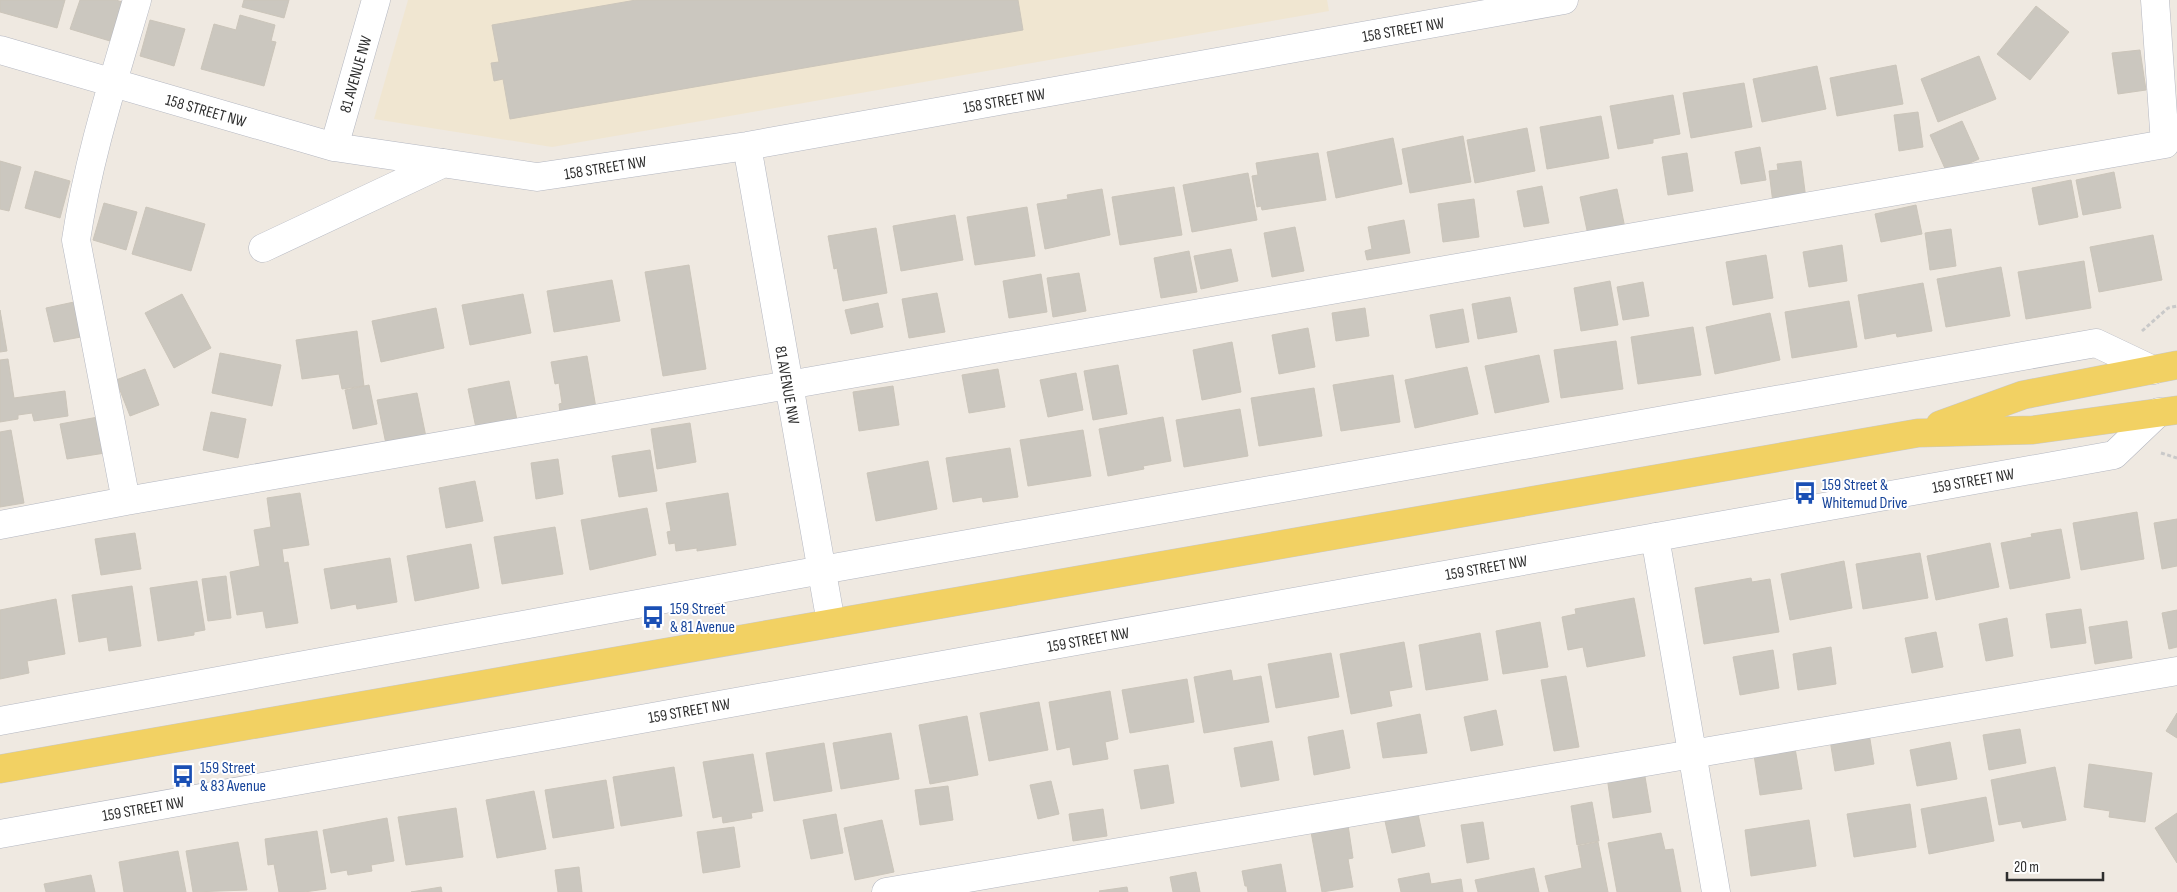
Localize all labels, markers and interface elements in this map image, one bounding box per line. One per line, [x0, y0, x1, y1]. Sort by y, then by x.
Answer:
street label: 158 STREET NW [1361, 14, 1446, 47]
street label: 81 AVENUE NW [336, 33, 377, 115]
street label: 158 STREET NW [962, 85, 1047, 118]
street label: 158 STREET NW [163, 91, 249, 132]
street label: 158 STREET NW [563, 153, 648, 184]
street label: 81 AVENUE NW [770, 345, 803, 426]
street label: 159 STREET NW [1931, 465, 2016, 498]
place label: 159 Street & Whitemud Drive [1822, 476, 1908, 513]
bus stop icon: 159 Street & Whitemud Drive [1792, 480, 1818, 506]
street label: 159 STREET NW [1444, 552, 1529, 585]
place label: 159 Street & 81 Avenue [670, 600, 735, 637]
bus stop icon: 159 Street & 81 Avenue [640, 604, 666, 630]
street label: 159 STREET NW [1046, 624, 1131, 657]
street label: 159 STREET NW [647, 695, 732, 728]
place label: 159 Street & 83 Avenue [200, 759, 266, 796]
bus stop icon: 159 Street & 83 Avenue [170, 763, 196, 789]
street label: 159 STREET NW [101, 793, 186, 826]
scale bar [2007, 850, 2103, 882]
text: 20 m [2014, 858, 2039, 877]

